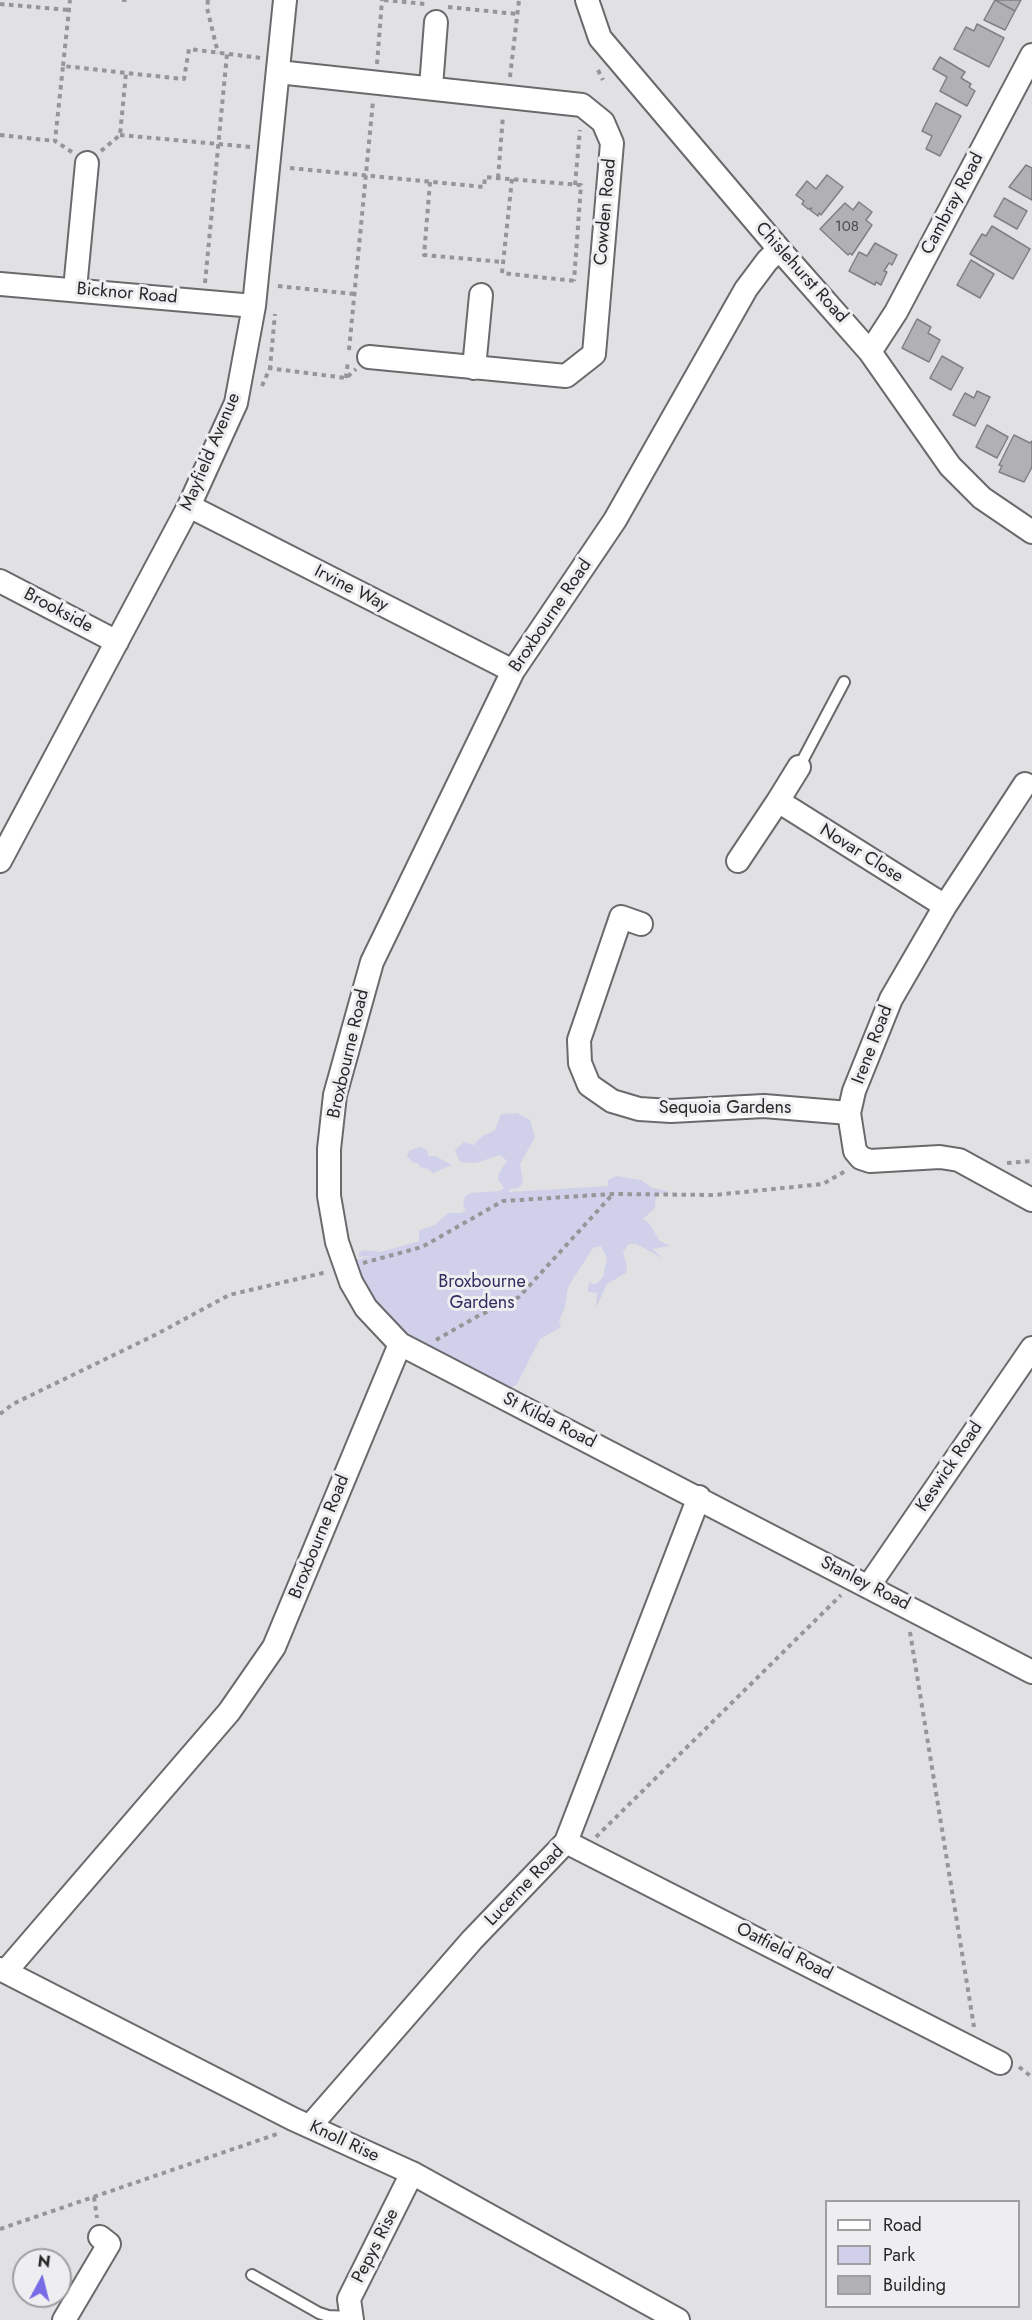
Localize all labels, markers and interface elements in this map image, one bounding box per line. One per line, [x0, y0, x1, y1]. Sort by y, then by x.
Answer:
street label: Cambray Road [917, 149, 989, 259]
street label: Cowden Road [591, 158, 621, 266]
street label: Chislehurst Road [750, 218, 852, 328]
house number: 108 [835, 218, 859, 236]
street label: Bicknor Road [76, 279, 178, 309]
street label: Mayfield Avenue [176, 390, 246, 514]
street label: Broxbourne Road [505, 555, 597, 677]
street label: Irvine Way [310, 561, 392, 617]
street label: Brookside [20, 584, 96, 638]
street label: Novar Close [815, 820, 907, 888]
street label: Broxbourne Road [324, 987, 374, 1121]
street label: Irene Road [848, 1003, 898, 1087]
street label: Sequoia Gardens [659, 1098, 791, 1120]
park label: Broxbourne Gardens [438, 1272, 526, 1314]
street label: St Kilda Road [499, 1388, 599, 1454]
street label: Keswick Road [912, 1418, 988, 1516]
street label: Broxbourne Road [285, 1472, 355, 1602]
street label: Stanley Road [817, 1552, 913, 1616]
street label: Lucerne Road [481, 1841, 569, 1931]
street label: Oatfield Road [732, 1919, 836, 1985]
street label: Knoll Rise [306, 2116, 382, 2168]
legend [825, 2200, 1020, 2308]
street label: Pepys Rise [348, 2205, 404, 2287]
text: Road [883, 2212, 922, 2238]
text: Park [883, 2242, 915, 2268]
north arrow [12, 2248, 72, 2308]
text: N [36, 2249, 52, 2274]
text: Building [883, 2272, 946, 2298]

